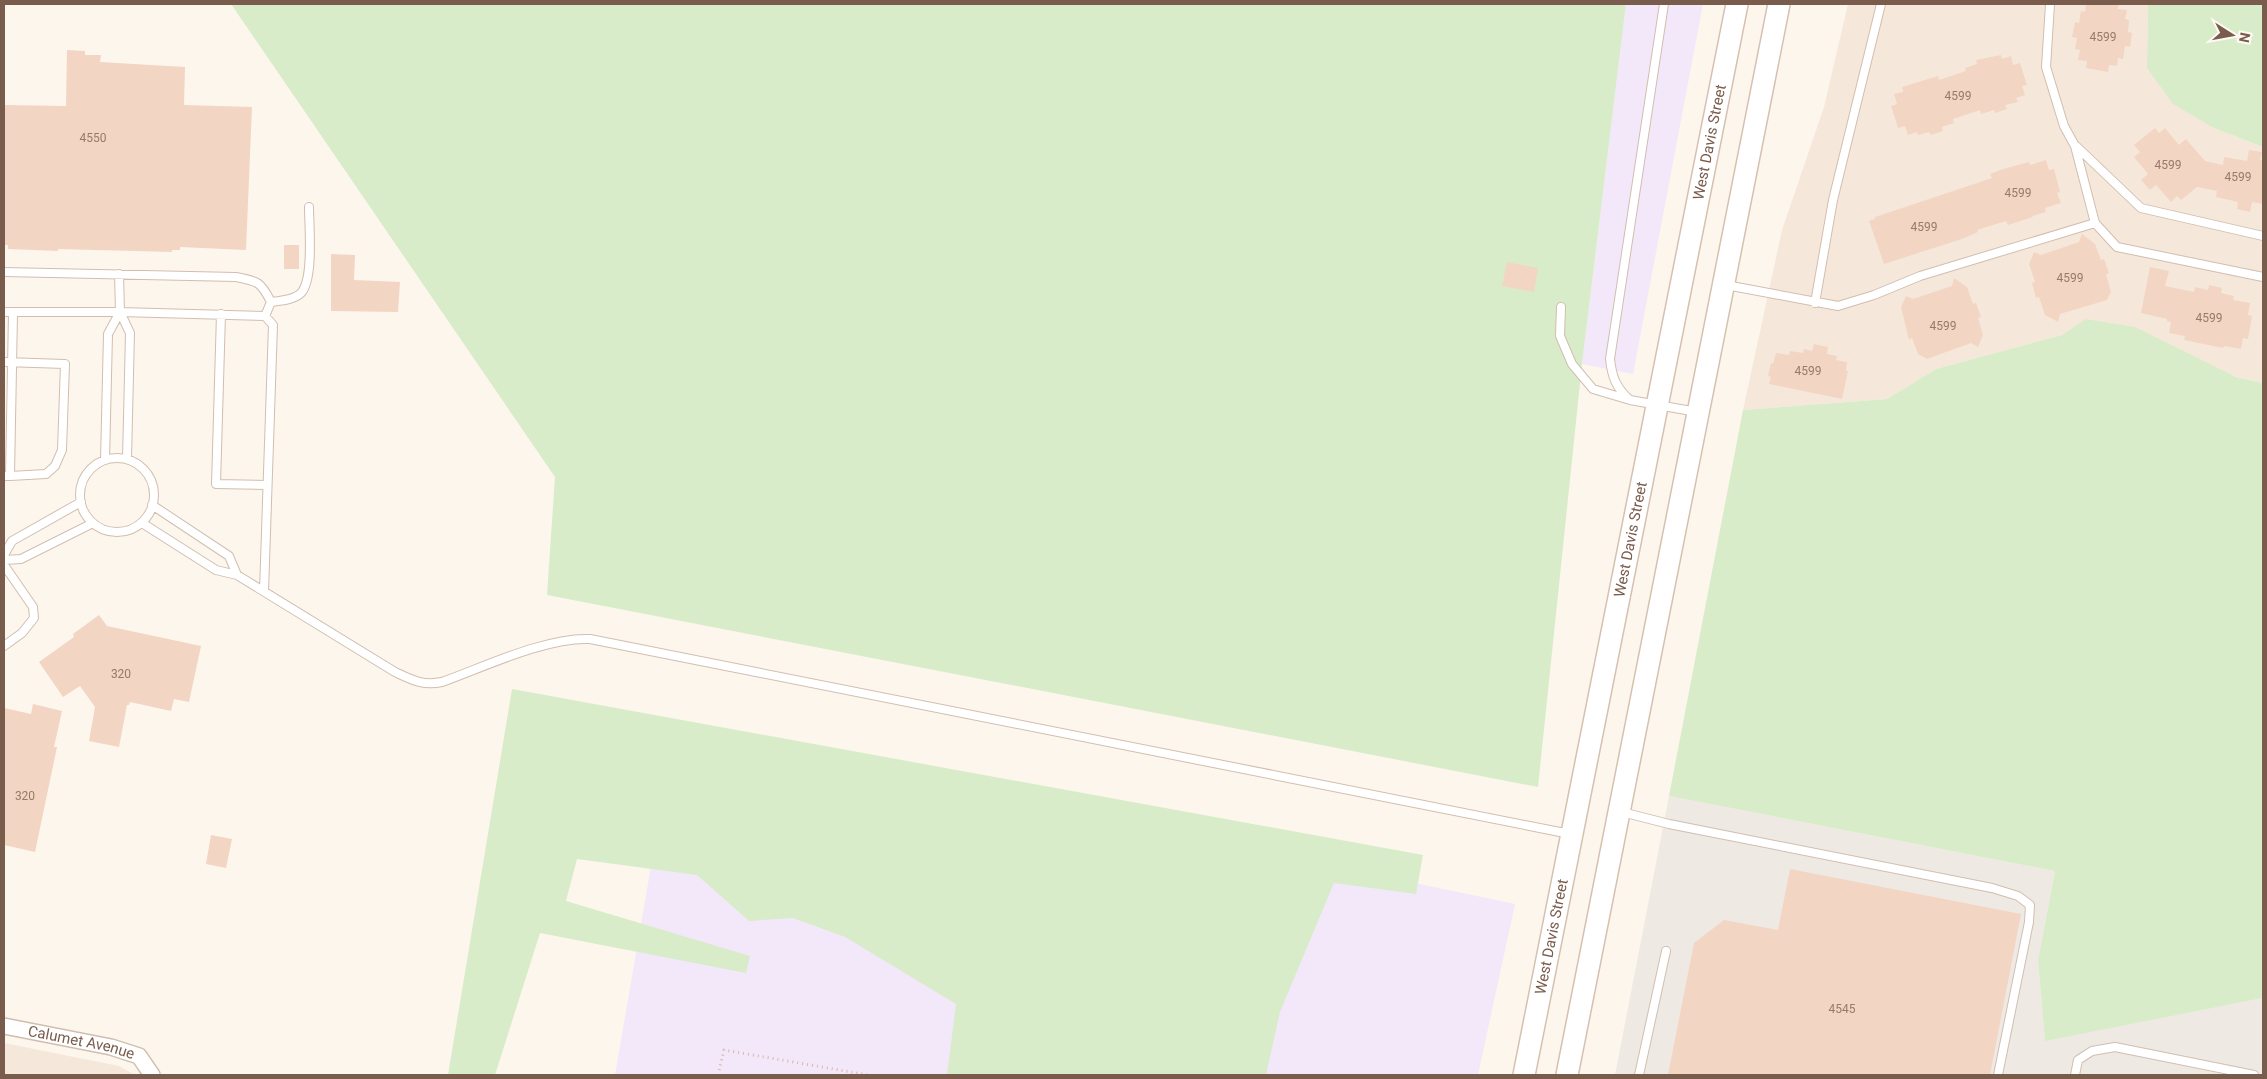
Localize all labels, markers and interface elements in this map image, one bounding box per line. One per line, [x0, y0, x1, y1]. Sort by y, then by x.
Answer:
north arrow [2207, 10, 2257, 60]
house number: 4599 [2090, 30, 2116, 44]
text: N [2236, 31, 2254, 44]
street label: West Davis Street [1689, 83, 1730, 202]
house number: 4599 [1945, 89, 1971, 103]
house number: 4550 [80, 131, 107, 145]
house number: 4599 [2155, 158, 2181, 172]
house number: 4599 [2225, 170, 2251, 184]
house number: 4599 [2005, 186, 2031, 200]
house number: 4599 [1911, 220, 1937, 234]
house number: 4599 [2057, 271, 2083, 285]
house number: 4599 [2196, 311, 2222, 325]
house number: 4599 [1930, 319, 1956, 333]
house number: 4599 [1795, 364, 1821, 378]
street label: West Davis Street [1610, 480, 1651, 599]
house number: 320 [111, 667, 131, 681]
house number: 320 [15, 789, 35, 803]
street label: West Davis Street [1531, 877, 1572, 996]
house number: 4545 [1829, 1002, 1856, 1016]
street label: Calumet Avenue [26, 1022, 137, 1063]

